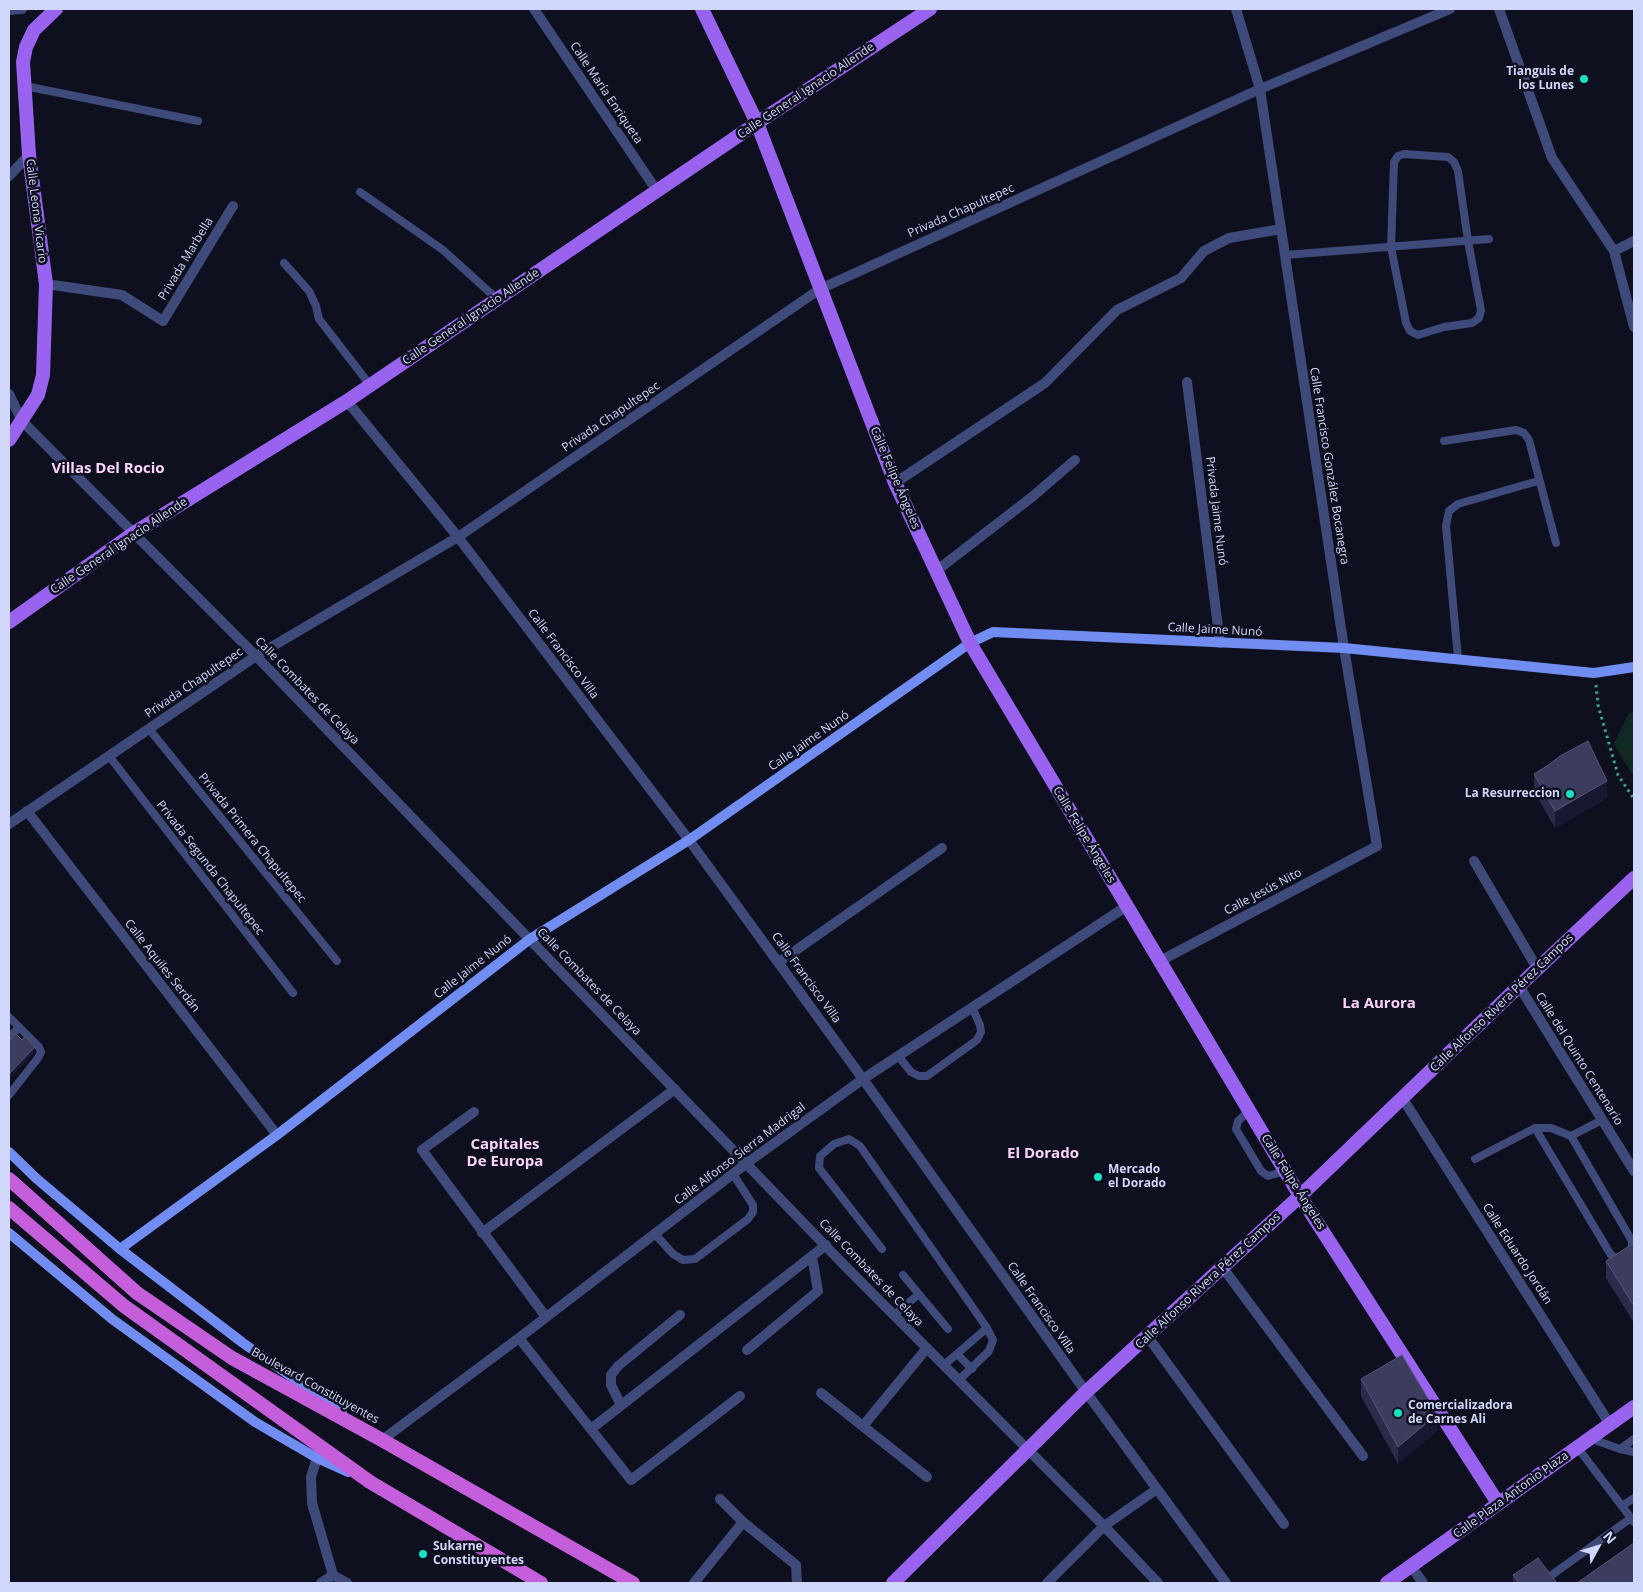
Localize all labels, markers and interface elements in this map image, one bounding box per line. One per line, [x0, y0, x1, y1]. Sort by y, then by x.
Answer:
street label: Calle María Enriqueta [567, 39, 645, 147]
street label: Calle General Ignacio Allende [735, 40, 877, 142]
place label: Tianguis de los Lunes [1506, 65, 1574, 93]
marker: Tianguis de los Lunes [1578, 73, 1590, 85]
street label: Calle Leona Vicario [22, 158, 50, 264]
street label: Privada Chapultepec [905, 181, 1017, 241]
street label: Privada Marbella [156, 215, 216, 303]
street label: Calle General Ignacio Allende [400, 266, 542, 368]
street label: Calle Francisco González Bocanegra [1306, 366, 1352, 566]
street label: Privada Chapultepec [559, 379, 663, 455]
street label: Calle Felipe Ángeles [867, 425, 923, 531]
street label: Privada Jaime Nunó [1202, 456, 1230, 566]
district label: Villas Del Rocio [51, 460, 165, 478]
street label: Calle General Ignacio Allende [48, 495, 190, 597]
street label: Calle Francisco Villa [525, 606, 601, 702]
street label: Calle Jaime Nunó [1167, 620, 1263, 640]
street label: Calle Combates de Celaya [252, 634, 362, 748]
street label: Privada Chapultepec [142, 645, 246, 721]
street label: Calle Jaime Nunó [766, 708, 852, 774]
street label: Privada Primera Chapultepec [195, 770, 309, 906]
street label: Calle Felipe Ángeles [1049, 784, 1119, 886]
place label: La Resurreccion [1465, 787, 1560, 801]
marker: La Resurreccion [1564, 788, 1576, 800]
street label: Privada Segunda Chapultepec [153, 798, 267, 938]
street label: Calle Jesús Nito [1222, 866, 1304, 918]
street label: Calle Aquiles Serdán [121, 917, 203, 1015]
street label: Calle Combates de Celaya [534, 925, 644, 1039]
street label: Calle Francisco Villa [768, 930, 844, 1026]
street label: Calle Alfonso Rivera Pérez Campos [1427, 931, 1577, 1075]
street label: Calle Jaime Nunó [431, 932, 515, 1002]
street label: Calle del Quinto Centenario [1532, 990, 1626, 1128]
district label: La Aurora [1342, 995, 1416, 1013]
street label: Calle Alfonso Sierra Madrigal [672, 1100, 808, 1208]
street label: Calle Felipe Ángeles [1258, 1132, 1328, 1232]
district label: Capitales De Europa [467, 1136, 543, 1171]
district label: El Dorado [1007, 1145, 1079, 1163]
place label: Mercado el Dorado [1108, 1163, 1166, 1191]
marker: Mercado el Dorado [1092, 1171, 1104, 1183]
street label: Calle Eduardo Jordán [1479, 1201, 1555, 1307]
street label: Calle Alfonso Rivera Pérez Campos [1132, 1210, 1284, 1352]
street label: Calle Combates de Celaya [816, 1216, 926, 1330]
street label: Calle Francisco Villa [1004, 1259, 1078, 1357]
street label: Boulevard Constituyentes [249, 1345, 381, 1427]
place label: Comercializadora de Carnes Ali [1408, 1399, 1513, 1427]
marker: Comercializadora de Carnes Ali [1392, 1407, 1404, 1419]
street label: Calle Plaza Antonio Plaza [1451, 1448, 1571, 1542]
north arrow [1573, 1522, 1623, 1572]
text: N [1599, 1527, 1621, 1548]
place label: Sukarne Constituyentes [433, 1540, 524, 1568]
marker: Sukarne Constituyentes [417, 1548, 429, 1560]

